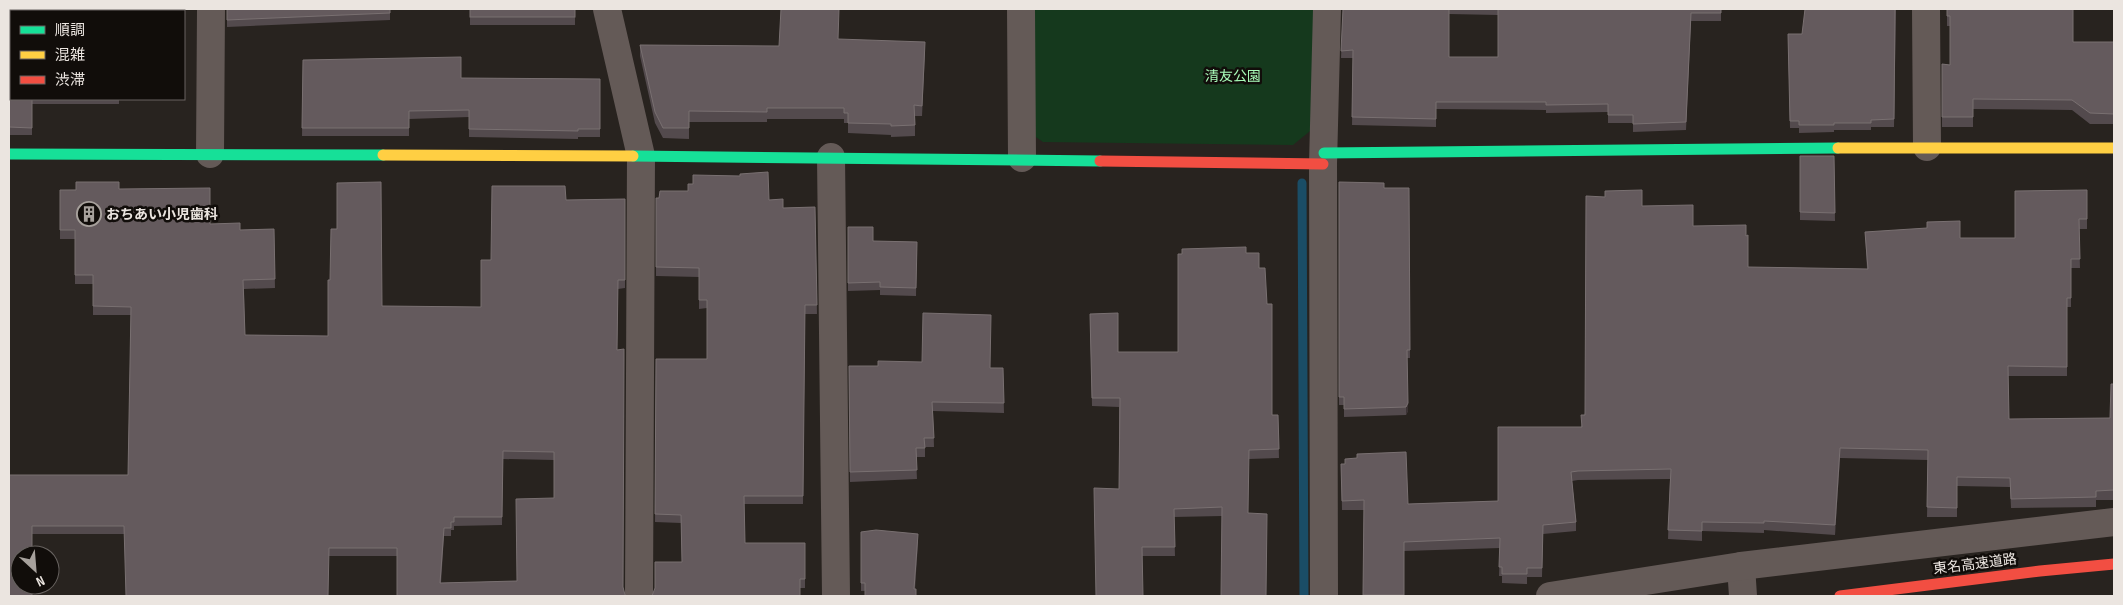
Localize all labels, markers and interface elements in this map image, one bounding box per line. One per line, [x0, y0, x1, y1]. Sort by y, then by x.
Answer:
legend [10, 10, 185, 100]
text: 順調 [55, 21, 85, 40]
text: 混雑 [55, 46, 85, 65]
park label: 清友公園 [1205, 68, 1261, 85]
text: 渋滞 [55, 71, 85, 90]
building icon: おちあい小児歯科 [76, 201, 102, 227]
place label: おちあい小児歯科 [106, 206, 218, 223]
north arrow [10, 545, 60, 595]
street label: 東名高速道路 [1932, 550, 2018, 578]
text: N [33, 572, 48, 591]

